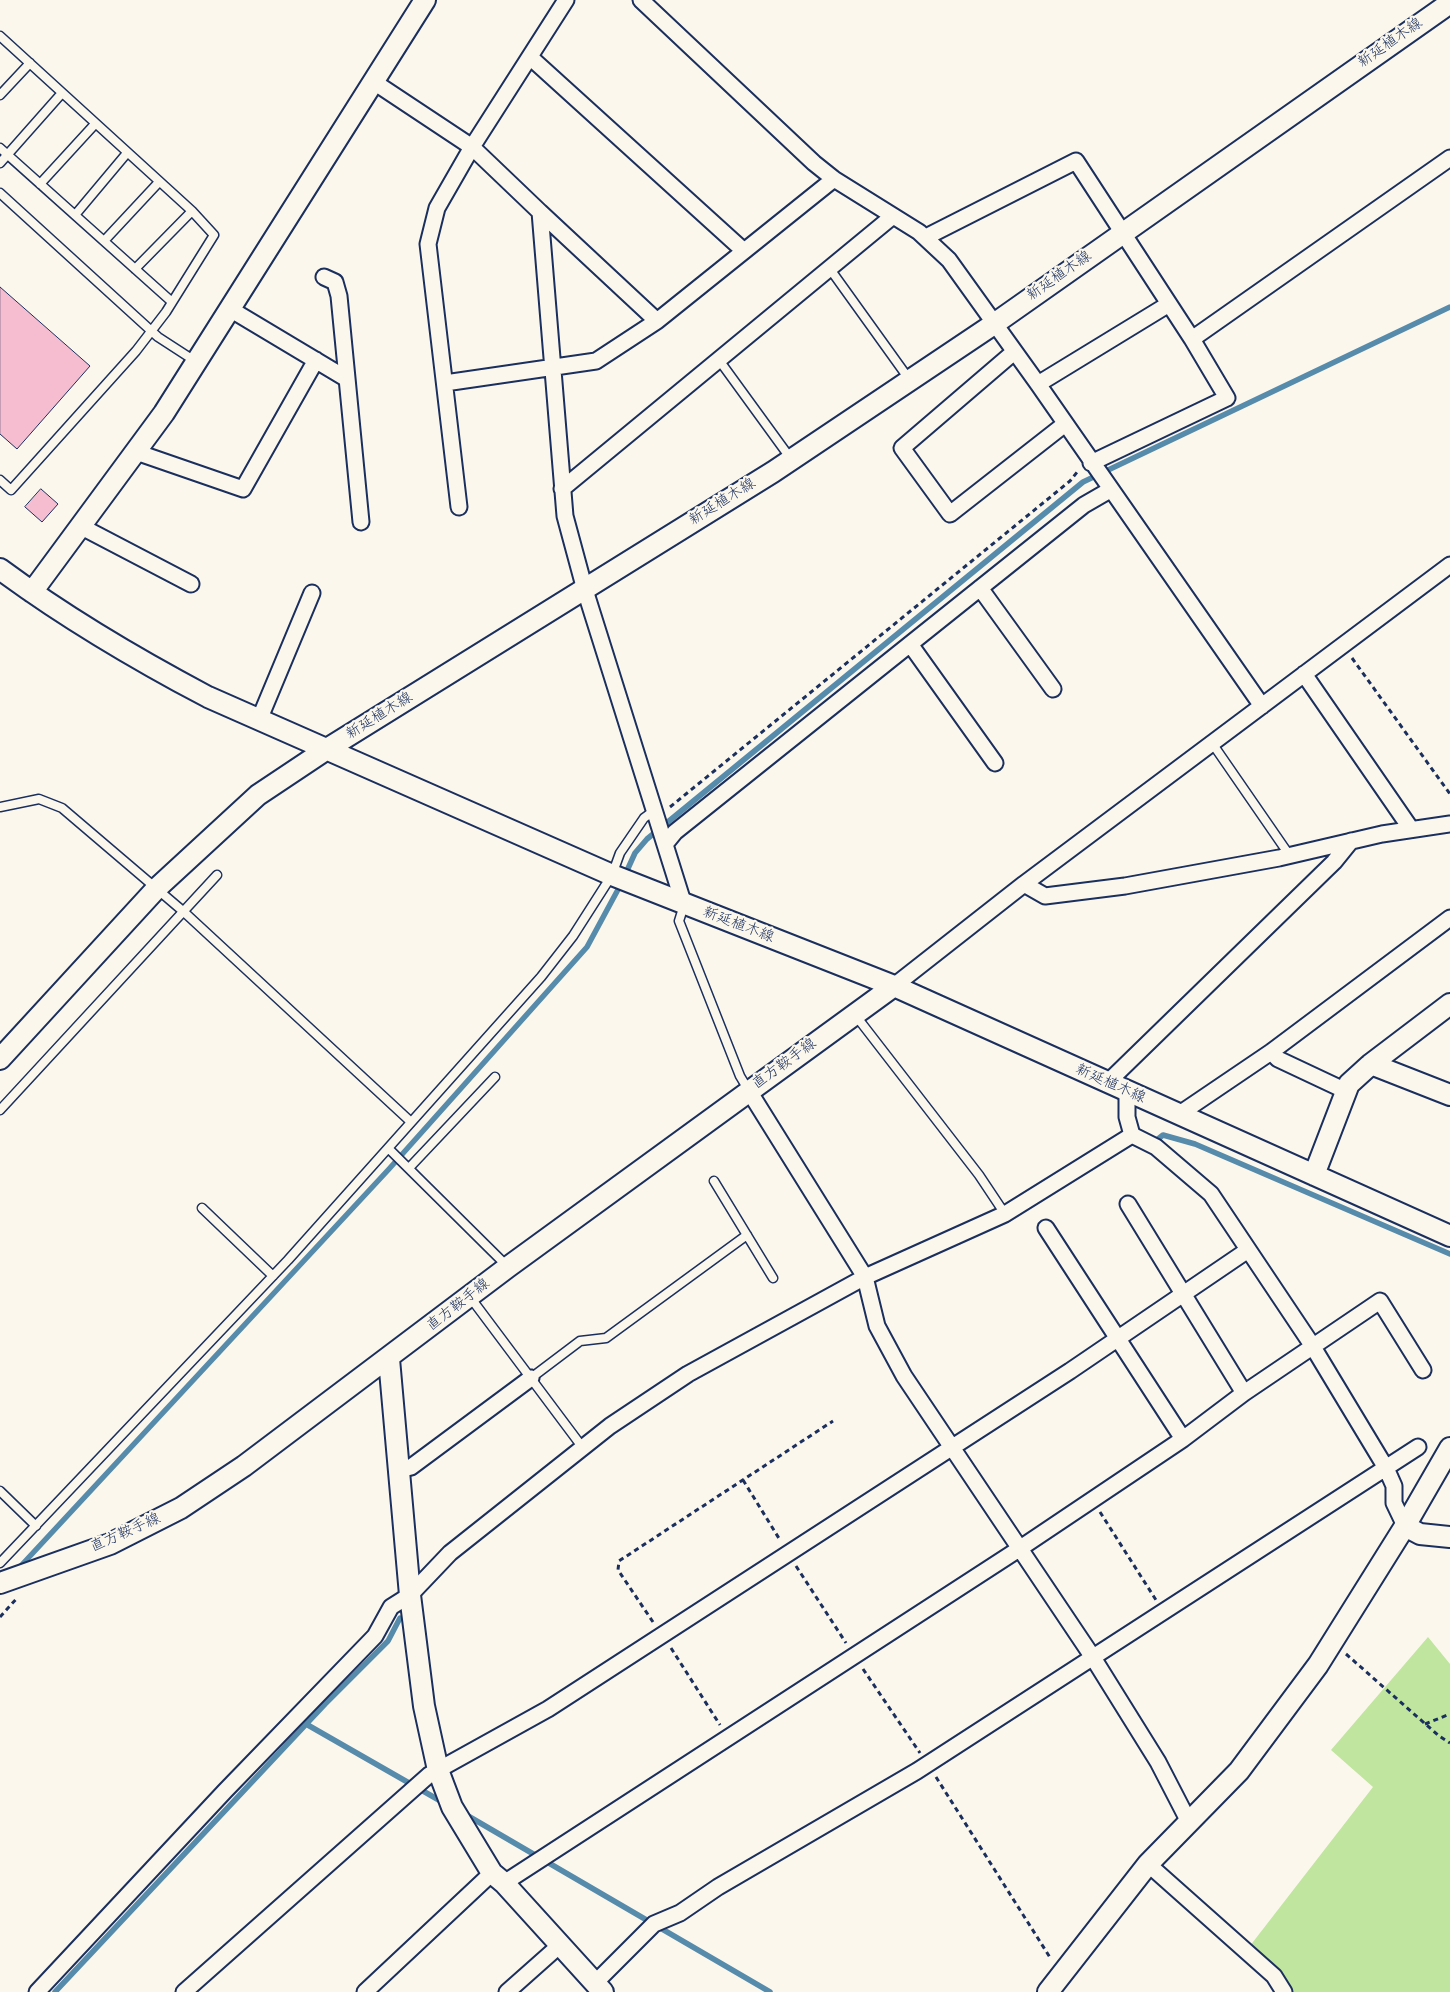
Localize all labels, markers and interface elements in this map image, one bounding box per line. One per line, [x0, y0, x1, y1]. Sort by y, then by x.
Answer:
street label: 新延植木線 [1355, 15, 1427, 73]
street label: 新延植木線 [1024, 248, 1096, 306]
street label: 新延植木線 [686, 475, 760, 531]
street label: 新延植木線 [343, 689, 417, 745]
street label: 新延植木線 [700, 904, 776, 948]
street label: 直方鞍手線 [749, 1036, 821, 1094]
street label: 新延植木線 [1072, 1062, 1148, 1108]
street label: 直方鞍手線 [424, 1276, 494, 1336]
street label: 直方鞍手線 [88, 1511, 164, 1557]

